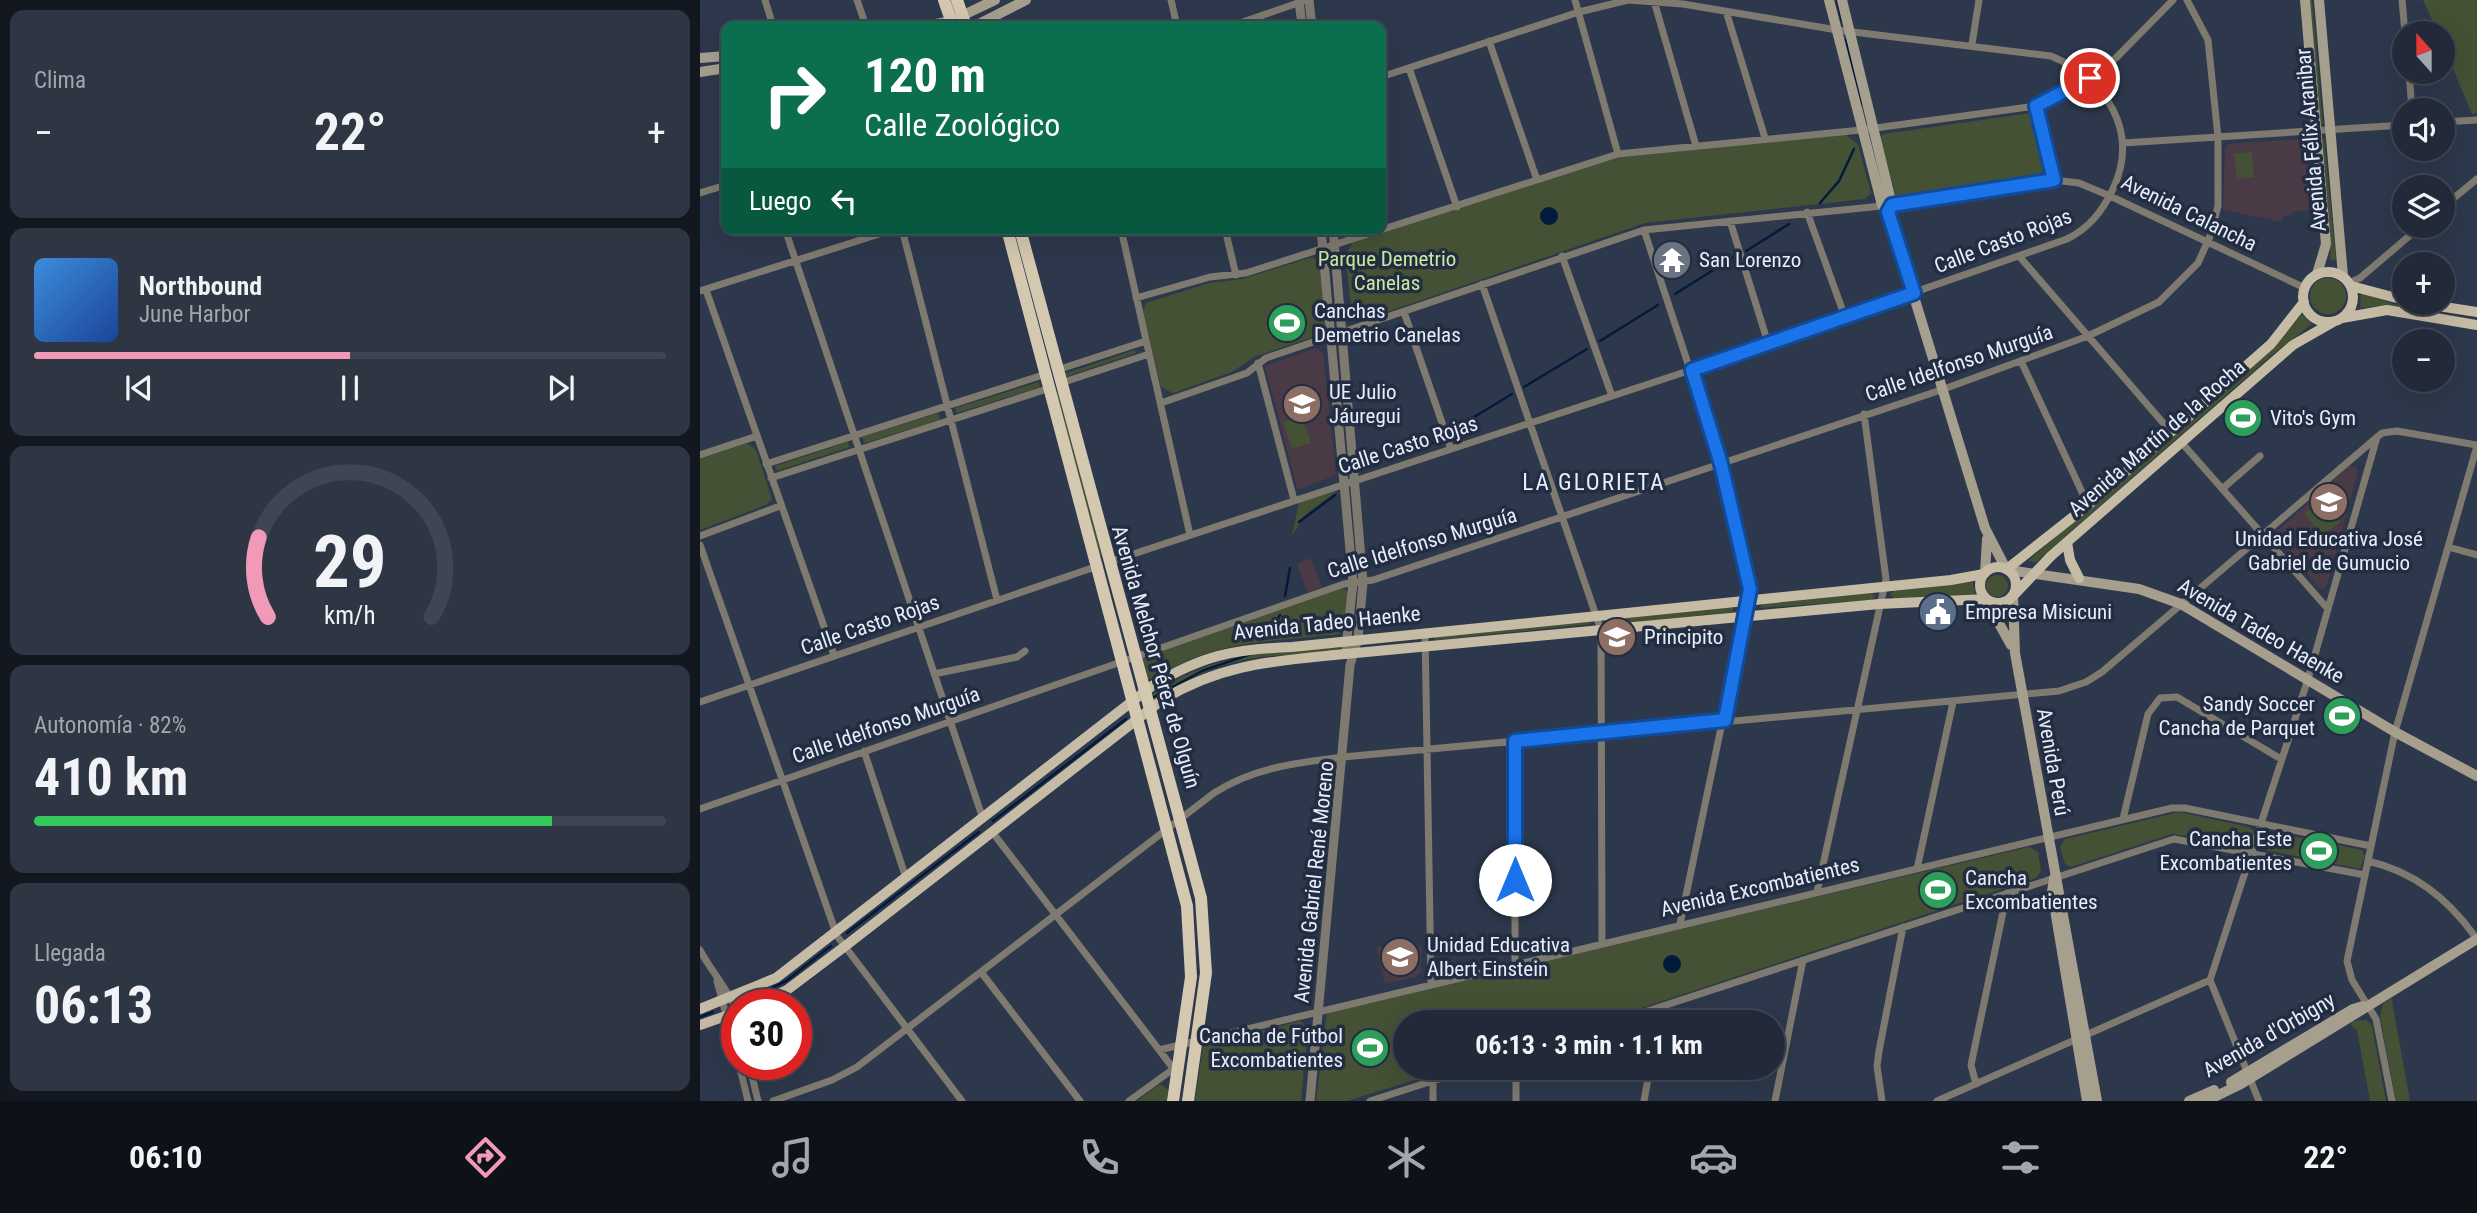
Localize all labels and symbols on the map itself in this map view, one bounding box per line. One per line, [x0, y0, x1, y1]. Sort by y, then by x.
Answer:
north arrow [2392, 21, 2455, 84]
street label: Avenida Félix Aranibar [2291, 47, 2331, 233]
pin [2060, 48, 2120, 108]
street label: Avenida Calancha [2117, 170, 2261, 256]
street label: Calle Casto Rojas [1931, 204, 2075, 278]
temple icon: San Lorenzo [1651, 239, 1693, 281]
park label: Parque Demetrio Canelas [1318, 247, 1456, 295]
place label: San Lorenzo [1699, 248, 1801, 272]
place label: Canchas Demetrio Canelas [1314, 299, 1461, 347]
sports icon: Canchas Demetrio Canelas [1266, 302, 1308, 344]
street label: Calle Idelfonso Murguía [1862, 320, 2056, 406]
street label: Avenida Martín de la Rocha [2064, 355, 2250, 521]
place label: UE Julio Jáuregui [1329, 380, 1401, 428]
school or university icon: UE Julio Jáuregui [1281, 383, 1323, 425]
sports icon: Vito's Gym [2222, 397, 2264, 439]
place label: Vito's Gym [2270, 406, 2356, 430]
street label: Calle Casto Rojas [1335, 411, 1481, 479]
district label: LA GLORIETA [1522, 469, 1666, 496]
school or university icon: Unidad Educativa José Gabriel de Gumucio [2308, 481, 2350, 523]
street label: Calle Idelfonso Murguía [1324, 503, 1520, 583]
street label: Avenida Melchor Pérez de Olguín [1107, 523, 1205, 791]
place label: Unidad Educativa José Gabriel de Gumucio [2235, 527, 2423, 575]
street label: Avenida Tadeo Haenke [2174, 574, 2348, 688]
street label: Calle Casto Rojas [797, 590, 943, 660]
public building icon: Empresa Misicuni [1917, 591, 1959, 633]
place label: Empresa Misicuni [1965, 600, 2112, 624]
street label: Avenida Tadeo Haenke [1232, 601, 1422, 645]
school or university icon: Principito [1596, 616, 1638, 658]
place label: Principito [1644, 625, 1723, 649]
street label: Calle Idelfonso Murguía [789, 682, 983, 768]
place label: Sandy Soccer Cancha de Parquet [2159, 692, 2315, 740]
sports icon: Sandy Soccer Cancha de Parquet [2321, 695, 2363, 737]
street label: Avenida Perú [2032, 706, 2074, 818]
street label: Avenida Gabriel René Moreno [1289, 760, 1339, 1004]
place label: Cancha Este Excombatientes [2159, 827, 2292, 875]
sports icon: Cancha Este Excombatientes [2298, 830, 2340, 872]
position arrow [1478, 843, 1552, 917]
street label: Avenida Excombatientes [1658, 852, 1862, 922]
place label: Cancha Excombatientes [1965, 866, 2098, 914]
sports icon: Cancha Excombatientes [1917, 869, 1959, 911]
place label: Unidad Educativa Albert Einstein [1427, 933, 1570, 981]
school or university icon: Unidad Educativa Albert Einstein [1379, 936, 1421, 978]
street label: Avenida d'Orbigny [2199, 987, 2339, 1082]
speed limit sign: 30 [721, 989, 812, 1080]
place label: Cancha de Fútbol Excombatientes [1199, 1024, 1343, 1072]
sports icon: Cancha de Fútbol Excombatientes [1349, 1027, 1391, 1069]

